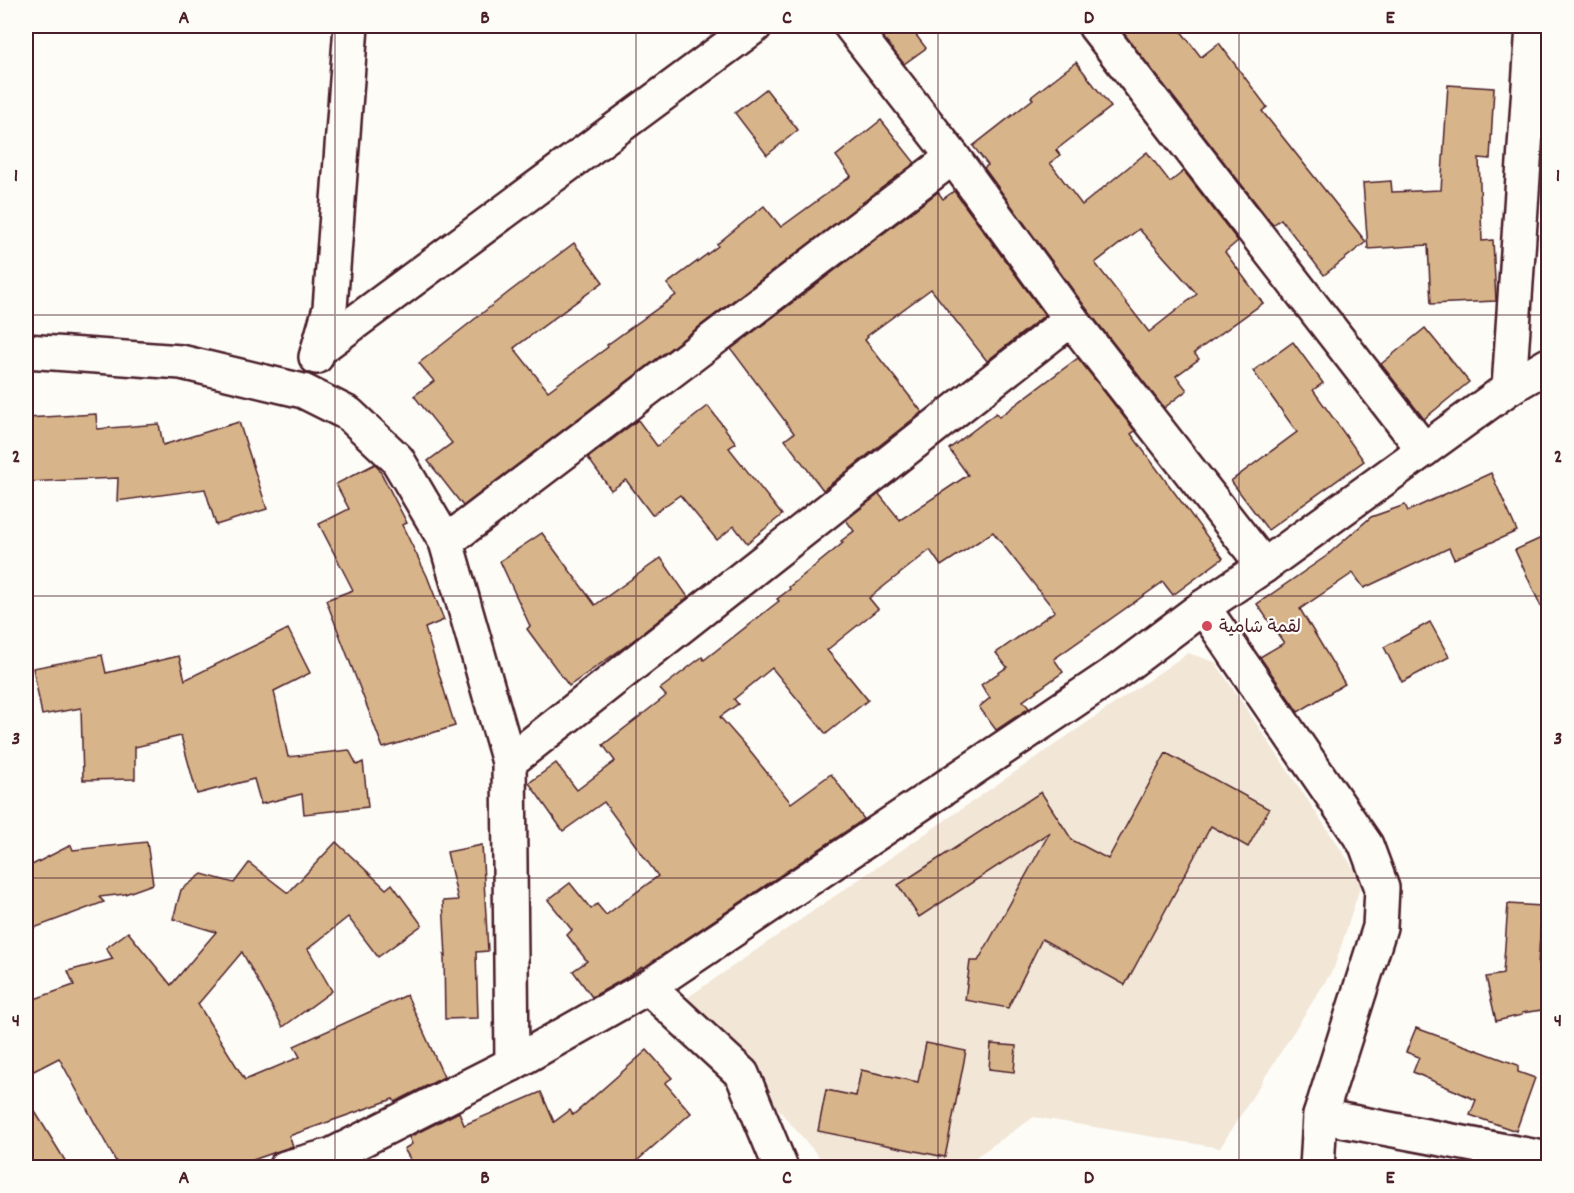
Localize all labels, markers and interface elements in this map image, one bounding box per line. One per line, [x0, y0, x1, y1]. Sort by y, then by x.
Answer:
text: A [179, 5, 190, 33]
text: B [480, 5, 490, 33]
text: C [782, 5, 792, 33]
text: D [1084, 5, 1095, 33]
text: E [1385, 5, 1395, 33]
text: 1 [14, 163, 18, 191]
text: 1 [1556, 163, 1560, 191]
text: 2 [12, 444, 20, 472]
text: 2 [1554, 444, 1562, 472]
place label: لقمة شامية [1219, 616, 1301, 641]
marker: لقمة شامية [1200, 619, 1214, 633]
text: 3 [12, 726, 20, 754]
text: 3 [1554, 726, 1562, 754]
text: 4 [12, 1008, 20, 1036]
text: 4 [1554, 1008, 1562, 1036]
text: A [179, 1165, 190, 1193]
text: B [480, 1165, 490, 1193]
text: C [782, 1165, 792, 1193]
text: D [1084, 1165, 1095, 1193]
text: E [1385, 1165, 1395, 1193]

